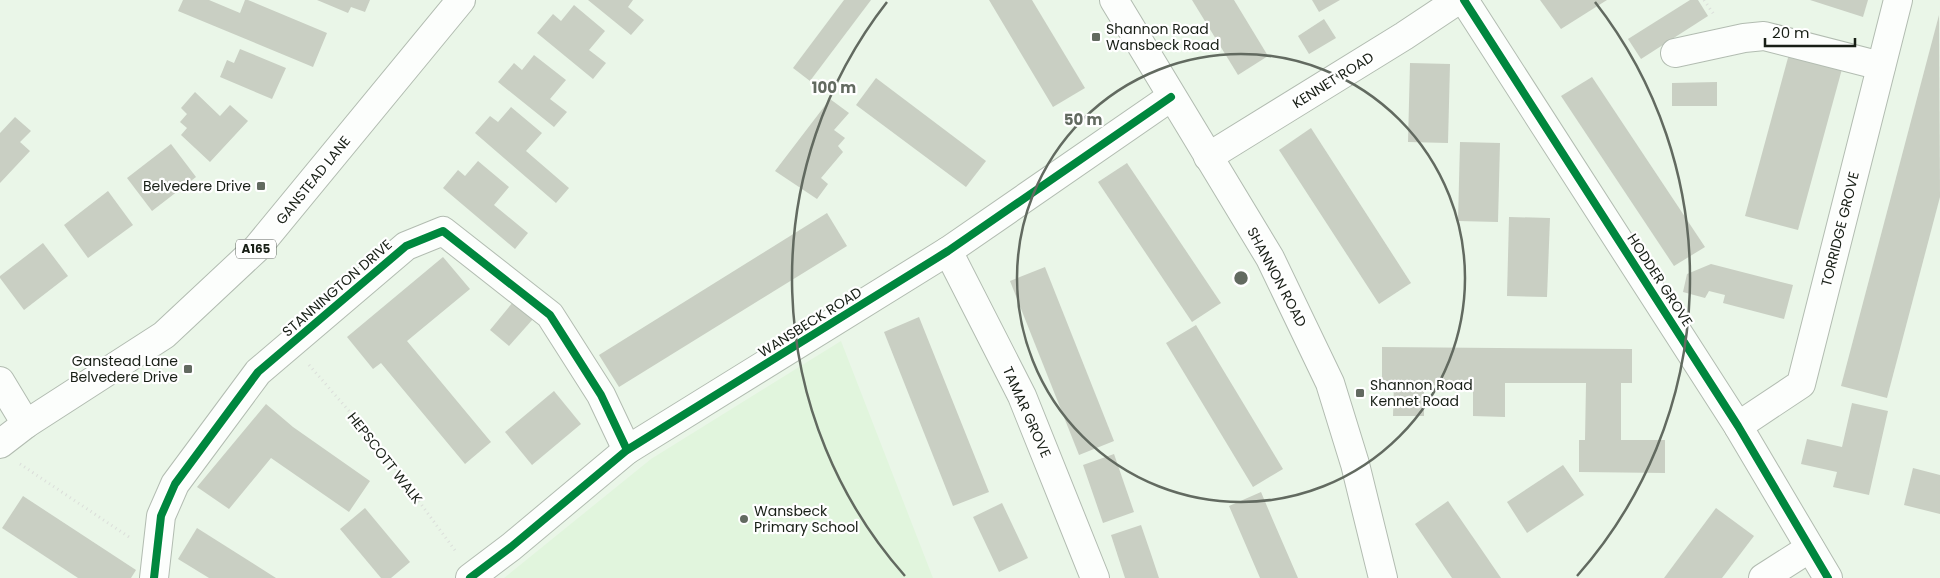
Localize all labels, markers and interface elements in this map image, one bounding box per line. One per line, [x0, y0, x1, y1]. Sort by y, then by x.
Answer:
scale bar [1765, 15, 1855, 47]
place label: Shannon Road Wansbeck Road [1106, 19, 1219, 55]
text: 20 m [1772, 22, 1810, 43]
marker: Shannon Road Wansbeck Road [1090, 31, 1102, 43]
street label: KENNET ROAD [1288, 47, 1378, 113]
text: 100 m [812, 77, 856, 98]
text: 50 m [1064, 109, 1102, 130]
street label: GANSTEAD LANE [271, 131, 355, 229]
street label: TORRIDGE GROVE [1816, 169, 1864, 289]
place label: Belvedere Drive [143, 176, 251, 196]
marker: Belvedere Drive [255, 180, 267, 192]
street label: SHANNON ROAD [1242, 224, 1312, 331]
street label: HODDER GROVE [1622, 230, 1698, 330]
street label: STANNINGTON DRIVE [278, 235, 396, 341]
road number: A165 [236, 240, 276, 258]
centre of rings [1232, 269, 1250, 287]
street label: WANSBECK ROAD [754, 282, 866, 362]
place label: Ganstead Lane Belvedere Drive [70, 351, 178, 387]
marker: Ganstead Lane Belvedere Drive [182, 363, 194, 375]
street label: TAMAR GROVE [998, 363, 1056, 461]
place label: Shannon Road Kennet Road [1370, 375, 1473, 411]
marker: Shannon Road Kennet Road [1354, 387, 1366, 399]
street label: HEPSCOTT WALK [343, 408, 428, 509]
place label: Wansbeck Primary School [754, 501, 859, 537]
marker: Wansbeck Primary School [738, 513, 750, 525]

